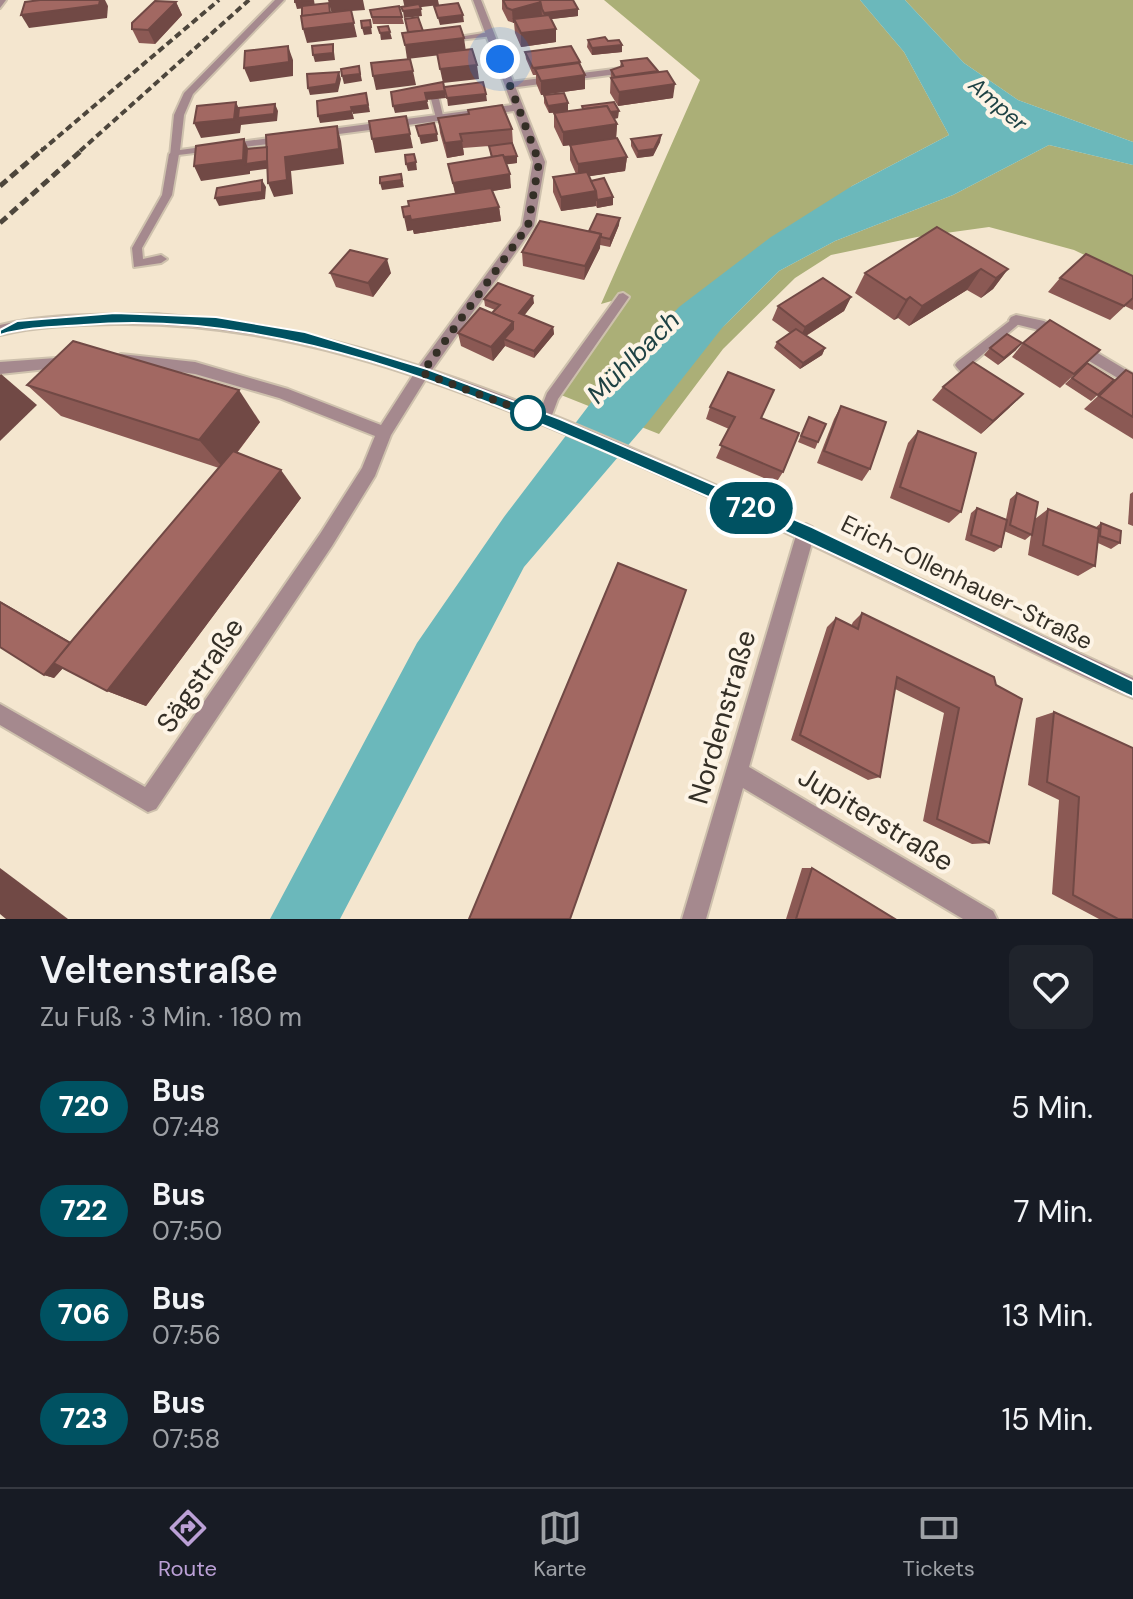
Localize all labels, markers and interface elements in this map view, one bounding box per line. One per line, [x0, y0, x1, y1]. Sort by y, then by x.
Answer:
your location [480, 39, 520, 79]
water label: Amper [962, 70, 1034, 138]
water label: Mühlbach [579, 303, 687, 411]
unlabelled marker [511, 396, 545, 430]
line badge: 720 [705, 482, 797, 534]
text: 720 [726, 489, 776, 526]
street label: Erich-Ollenhauer-Straße [836, 508, 1098, 656]
street label: Sägstraße [148, 610, 252, 740]
street label: Nordenstraße [679, 626, 765, 808]
street label: Jupiterstraße [791, 758, 961, 880]
text: Veltenstraße [40, 945, 278, 995]
button: heart [1009, 945, 1093, 1029]
text: Zu Fuß · 3 Min. · 180 m [40, 1000, 302, 1034]
text: Bus [152, 1071, 206, 1110]
text: 720 [59, 1088, 109, 1125]
text: 5 Min. [1011, 1088, 1093, 1127]
text: 07:48 [152, 1110, 220, 1144]
text: Bus [152, 1175, 206, 1214]
text: 722 [60, 1192, 108, 1229]
text: 7 Min. [1013, 1192, 1093, 1231]
text: 07:50 [152, 1214, 222, 1248]
text: Bus [152, 1279, 206, 1318]
text: 706 [58, 1296, 110, 1333]
text: 13 Min. [1002, 1296, 1093, 1335]
text: 07:56 [152, 1318, 221, 1352]
text: Bus [152, 1383, 206, 1422]
text: 723 [60, 1400, 108, 1437]
text: 15 Min. [1002, 1400, 1093, 1439]
text: 07:58 [152, 1422, 220, 1456]
tab: Route [158, 1506, 217, 1583]
tab: Karte [533, 1506, 586, 1583]
tab: Tickets [903, 1506, 975, 1583]

